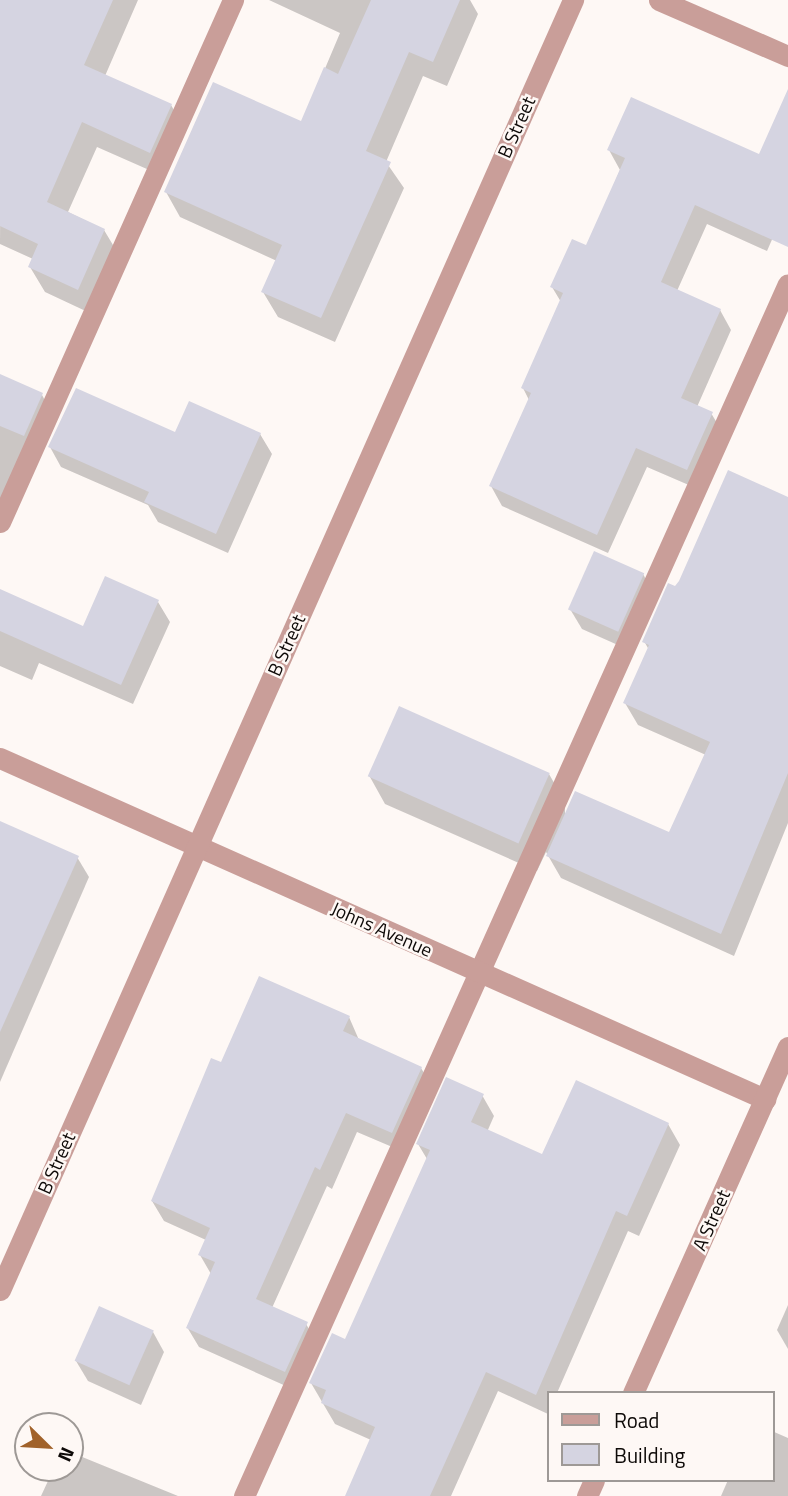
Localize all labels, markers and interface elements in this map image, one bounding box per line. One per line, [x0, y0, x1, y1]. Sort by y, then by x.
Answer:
street label: B Street [492, 93, 540, 161]
street label: B Street [262, 611, 310, 679]
street label: Johns Avenue [328, 897, 436, 961]
street label: B Street [32, 1129, 80, 1197]
street label: A Street [687, 1186, 735, 1254]
legend [546, 1391, 774, 1482]
text: Road [614, 1404, 659, 1436]
north arrow [14, 1412, 84, 1482]
text: Building [614, 1439, 685, 1471]
text: N [51, 1443, 83, 1467]

